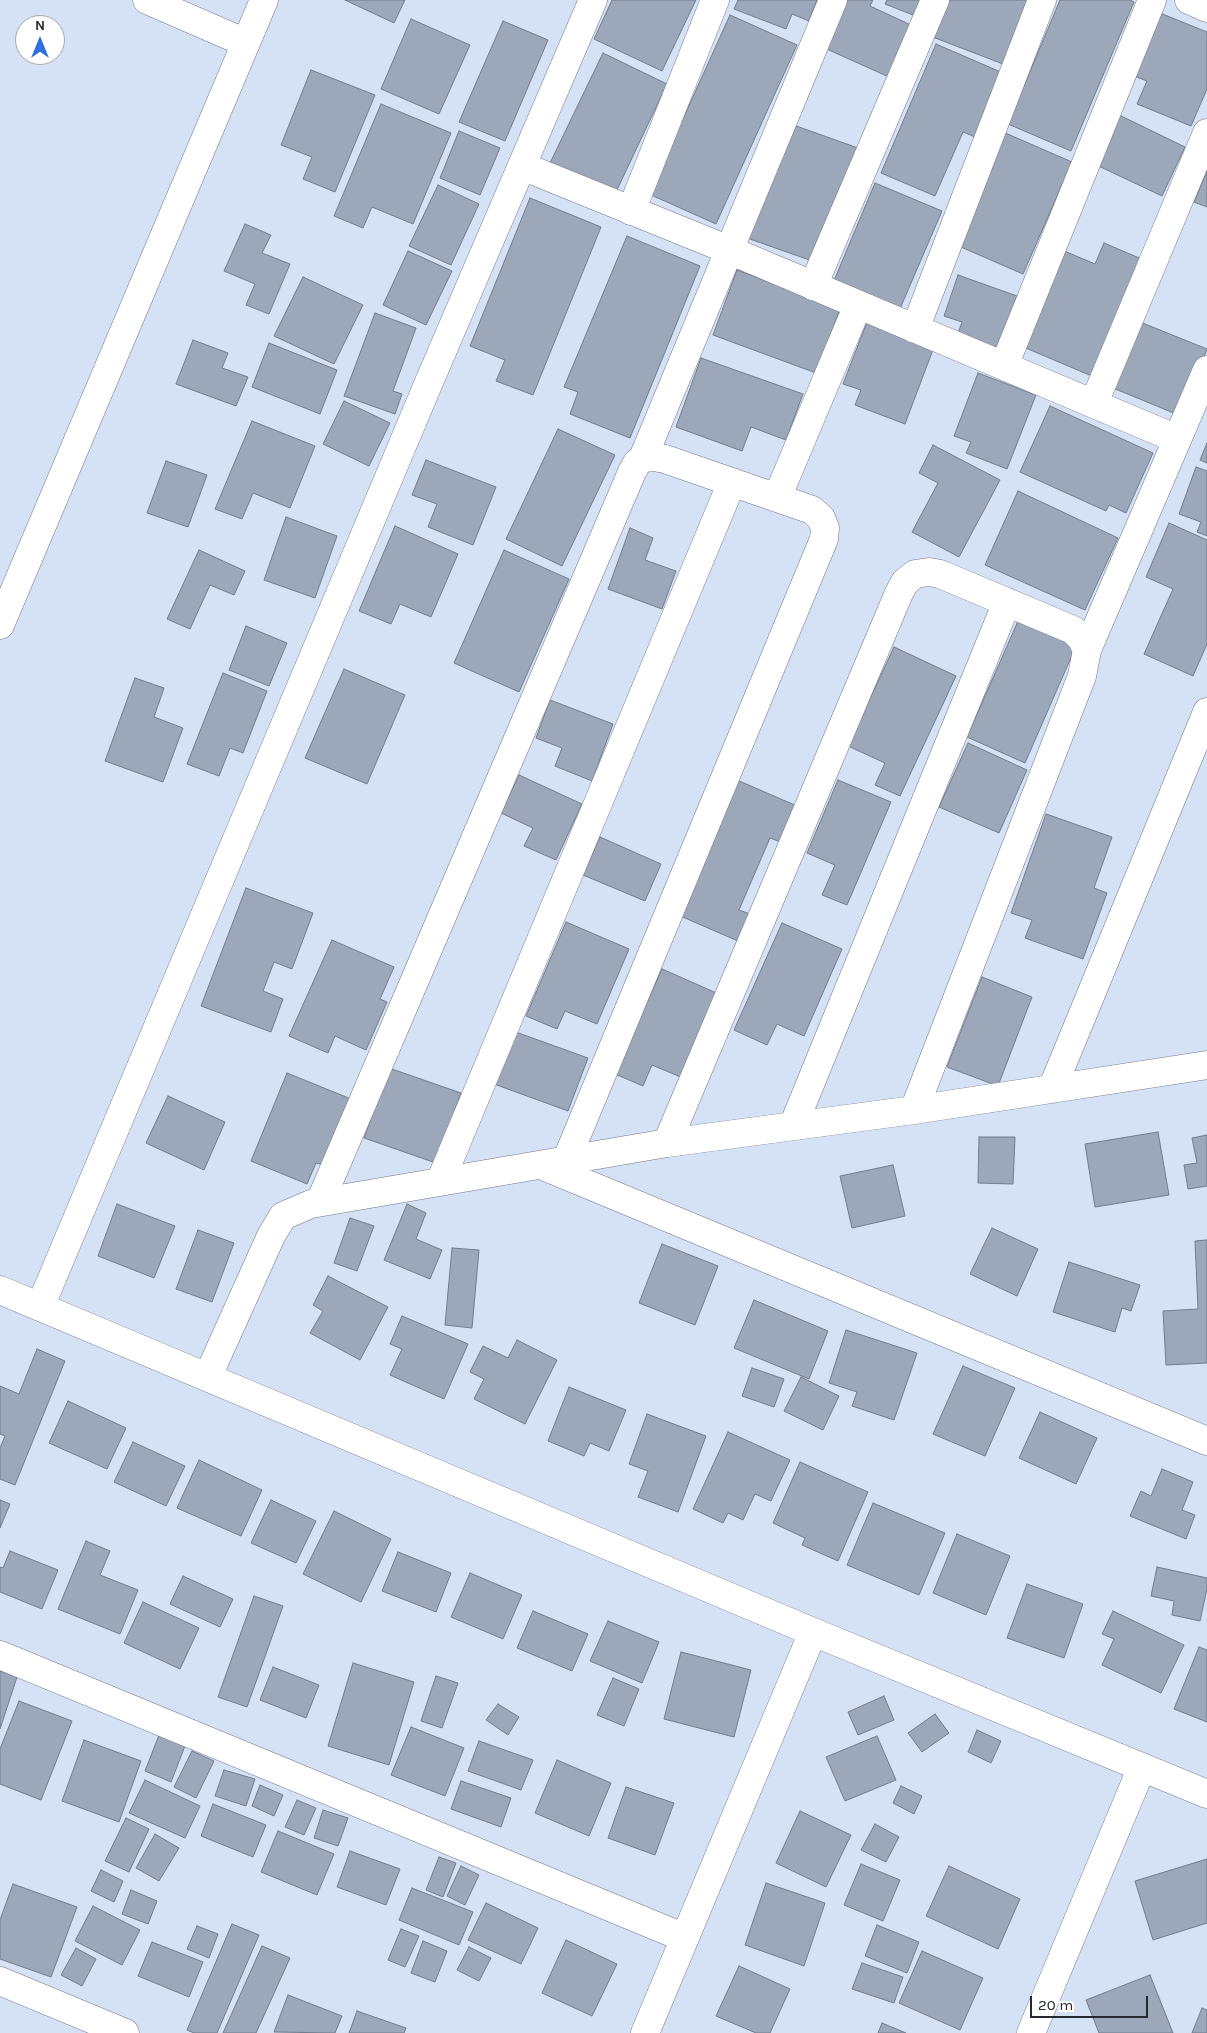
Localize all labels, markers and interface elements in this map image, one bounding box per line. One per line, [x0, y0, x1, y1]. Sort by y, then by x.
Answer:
north arrow [15, 15, 65, 65]
text: N [35, 17, 45, 34]
scale bar [1032, 1986, 1150, 2018]
text: 20 m [1038, 1996, 1073, 2014]

